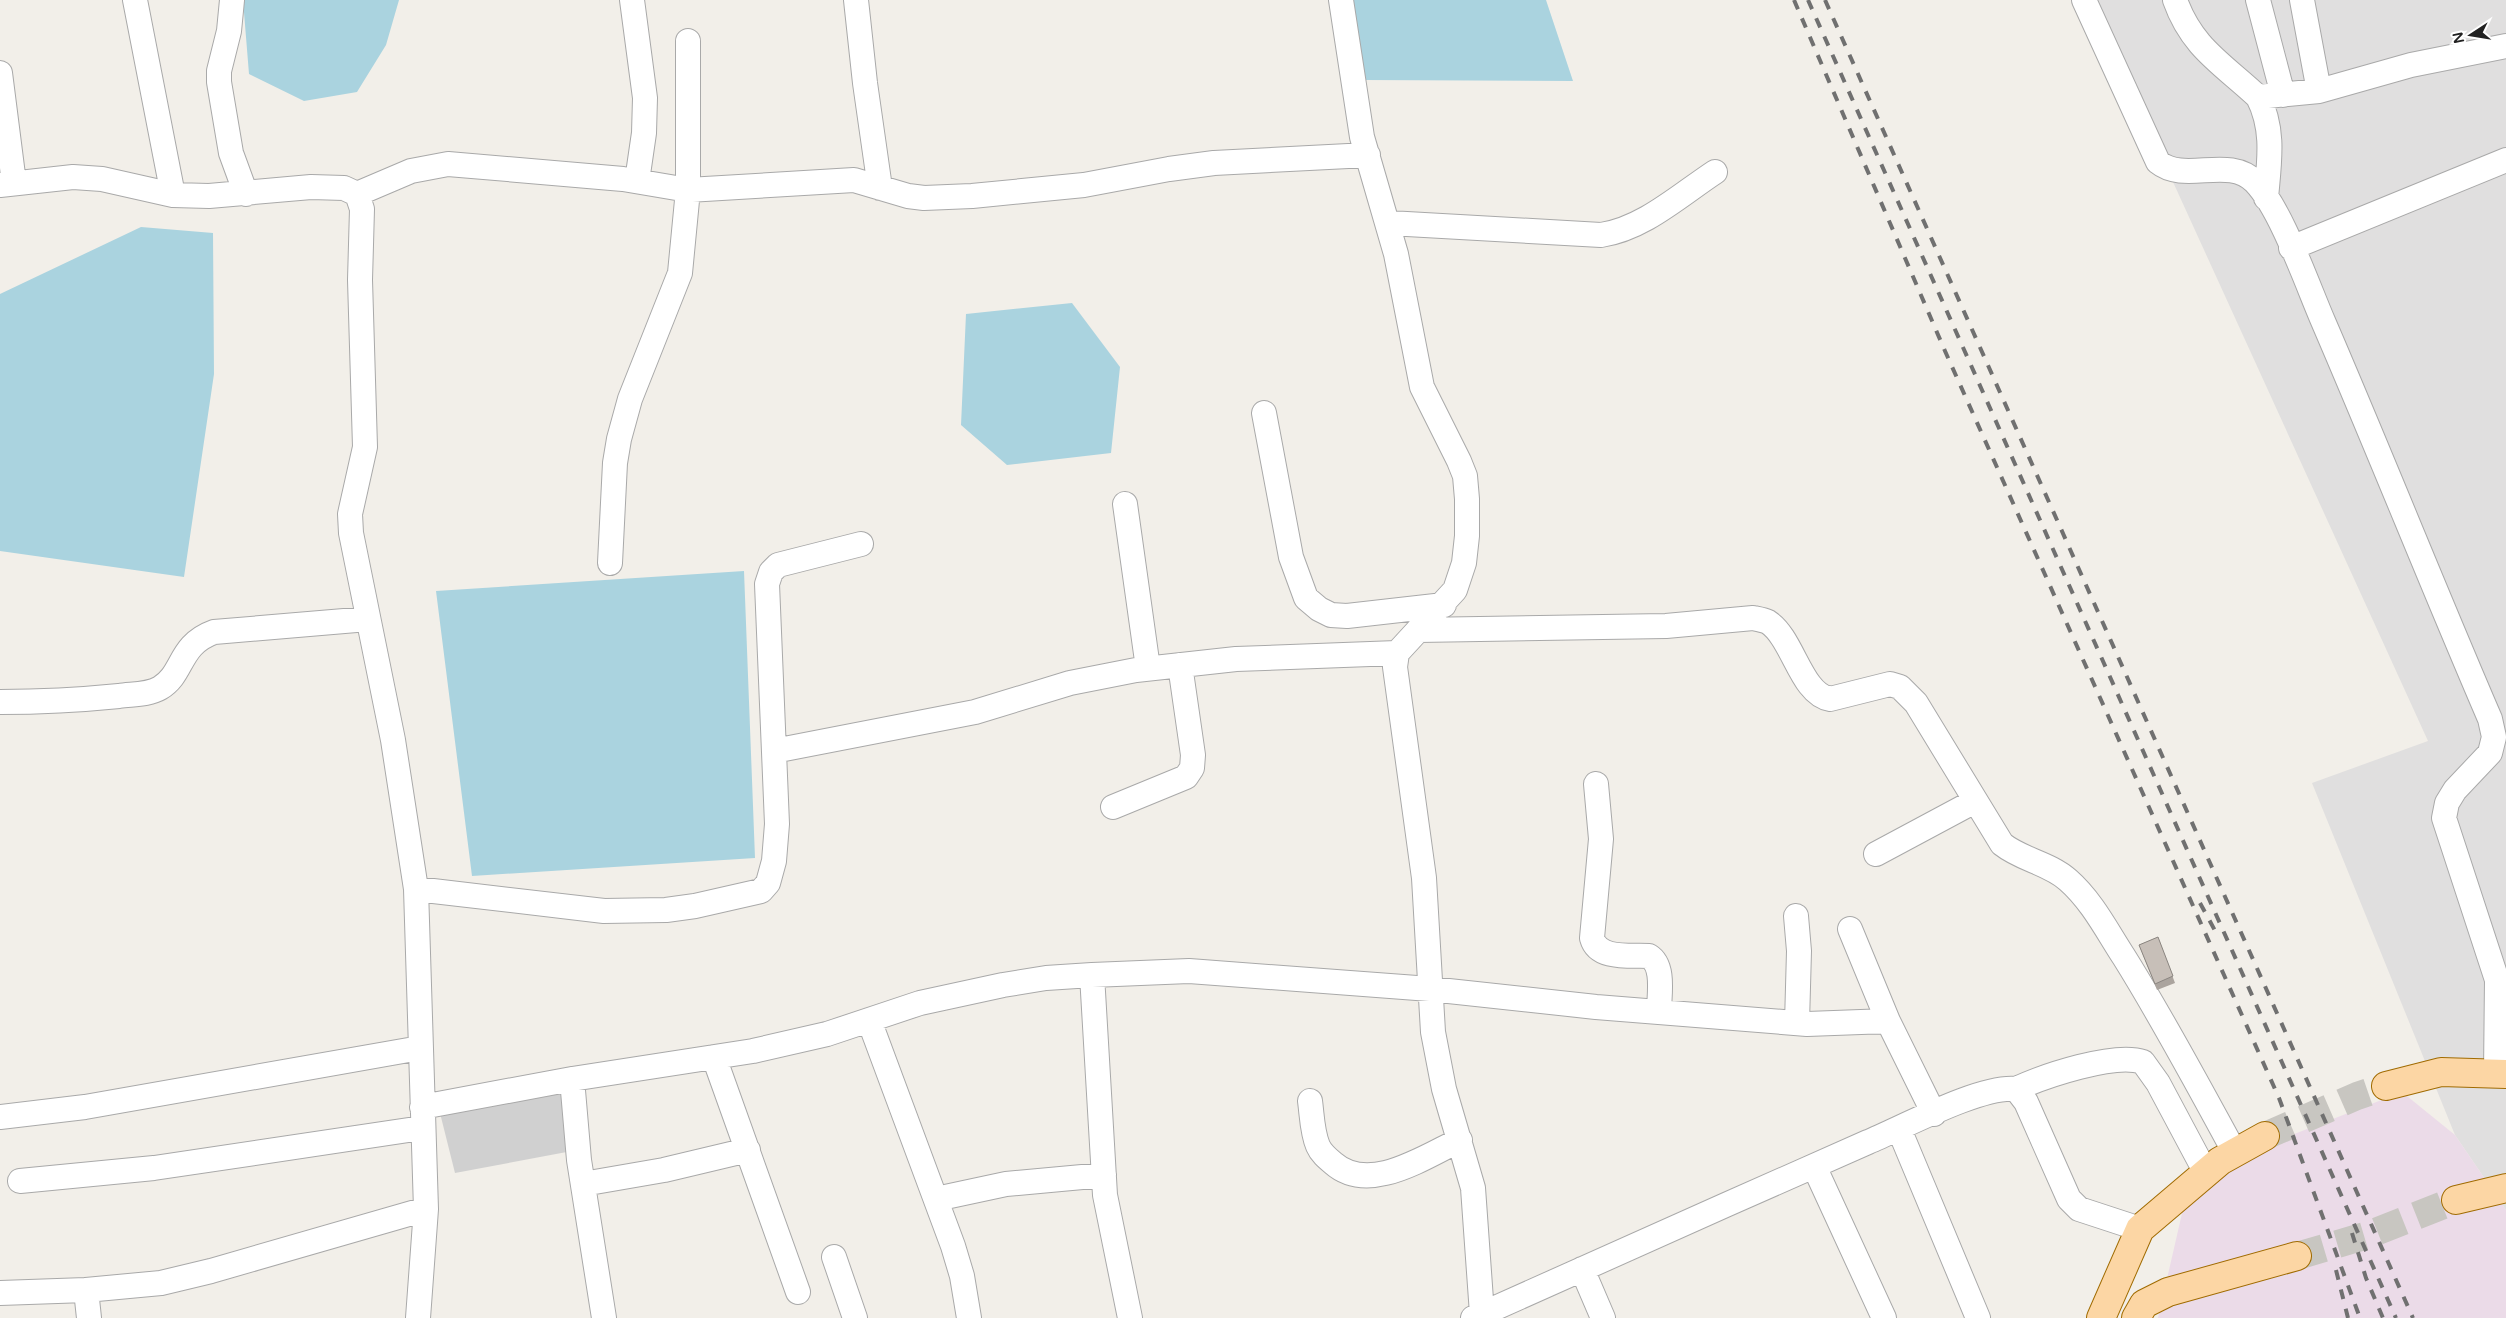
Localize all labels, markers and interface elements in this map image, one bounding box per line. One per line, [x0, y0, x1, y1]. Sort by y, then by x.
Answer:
north arrow [2446, 10, 2496, 60]
text: N [2449, 30, 2468, 45]

